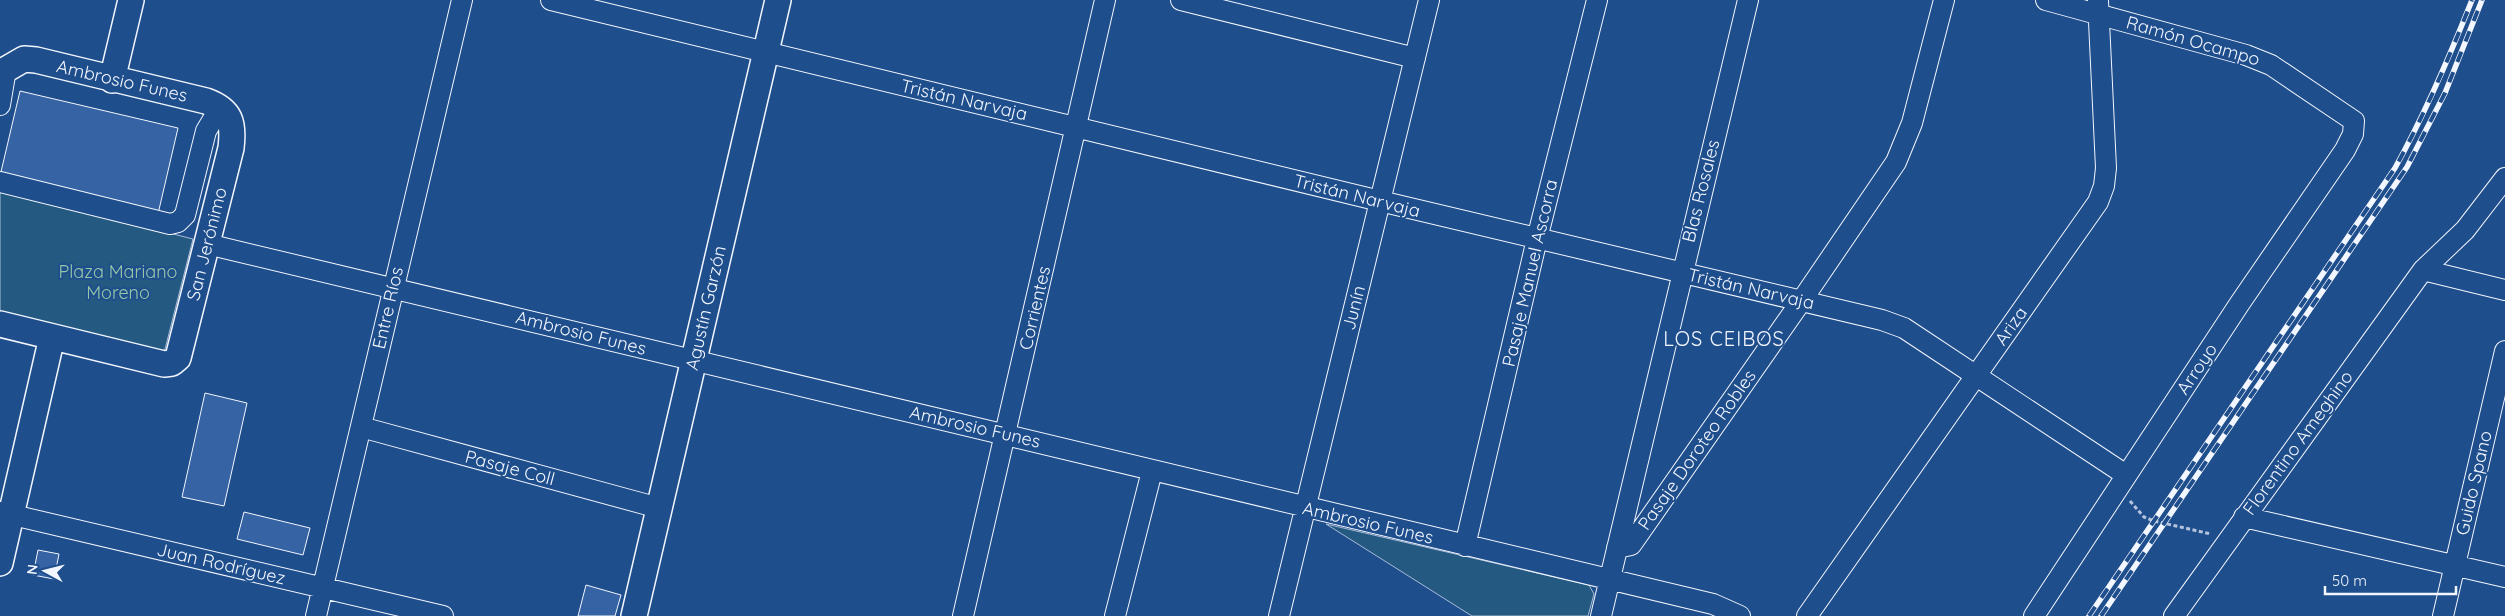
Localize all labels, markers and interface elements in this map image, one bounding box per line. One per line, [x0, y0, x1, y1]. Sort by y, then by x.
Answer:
street label: Ramón Ocampo [2124, 10, 2263, 71]
street label: Ambrosio Funes [54, 54, 190, 107]
street label: Tristán Narvaja [899, 74, 1030, 125]
street label: Blas Rosales [1677, 137, 1724, 245]
street label: Tristán Narvaja [1292, 169, 1423, 222]
street label: Pasaje Manuel Ascorra [1497, 177, 1562, 369]
street label: San Jerónimo [181, 185, 232, 303]
street label: Agustín Garzón [680, 243, 731, 372]
park label: Plaza Mariano Moreno [59, 260, 177, 304]
street label: Tristán Narvaja [1686, 263, 1817, 314]
street label: Corrientes [1014, 264, 1055, 352]
street label: Entre Ríos [367, 265, 408, 351]
street label: Junín [1337, 283, 1370, 333]
street label: Ariza [1989, 302, 2032, 349]
street label: Ambrosio Funes [514, 305, 649, 360]
district label: LOS CEIBOS [1663, 326, 1785, 351]
street label: Arroyo [2171, 339, 2222, 399]
street label: Pasaje Doroteo Robles [1632, 365, 1761, 534]
street label: Florentino Ameghino [2237, 366, 2358, 519]
street label: Ambrosio Funes [907, 400, 1043, 453]
street label: Guido Spano [2450, 428, 2497, 537]
street label: Pasaje Coll [463, 445, 557, 491]
street label: Ambrosio Funes [1300, 496, 1436, 549]
street label: Juan Rodríguez [154, 538, 288, 589]
north arrow [20, 546, 70, 596]
text: N [23, 563, 42, 576]
scale bar [2325, 564, 2456, 596]
text: 50 m [2332, 571, 2367, 590]

